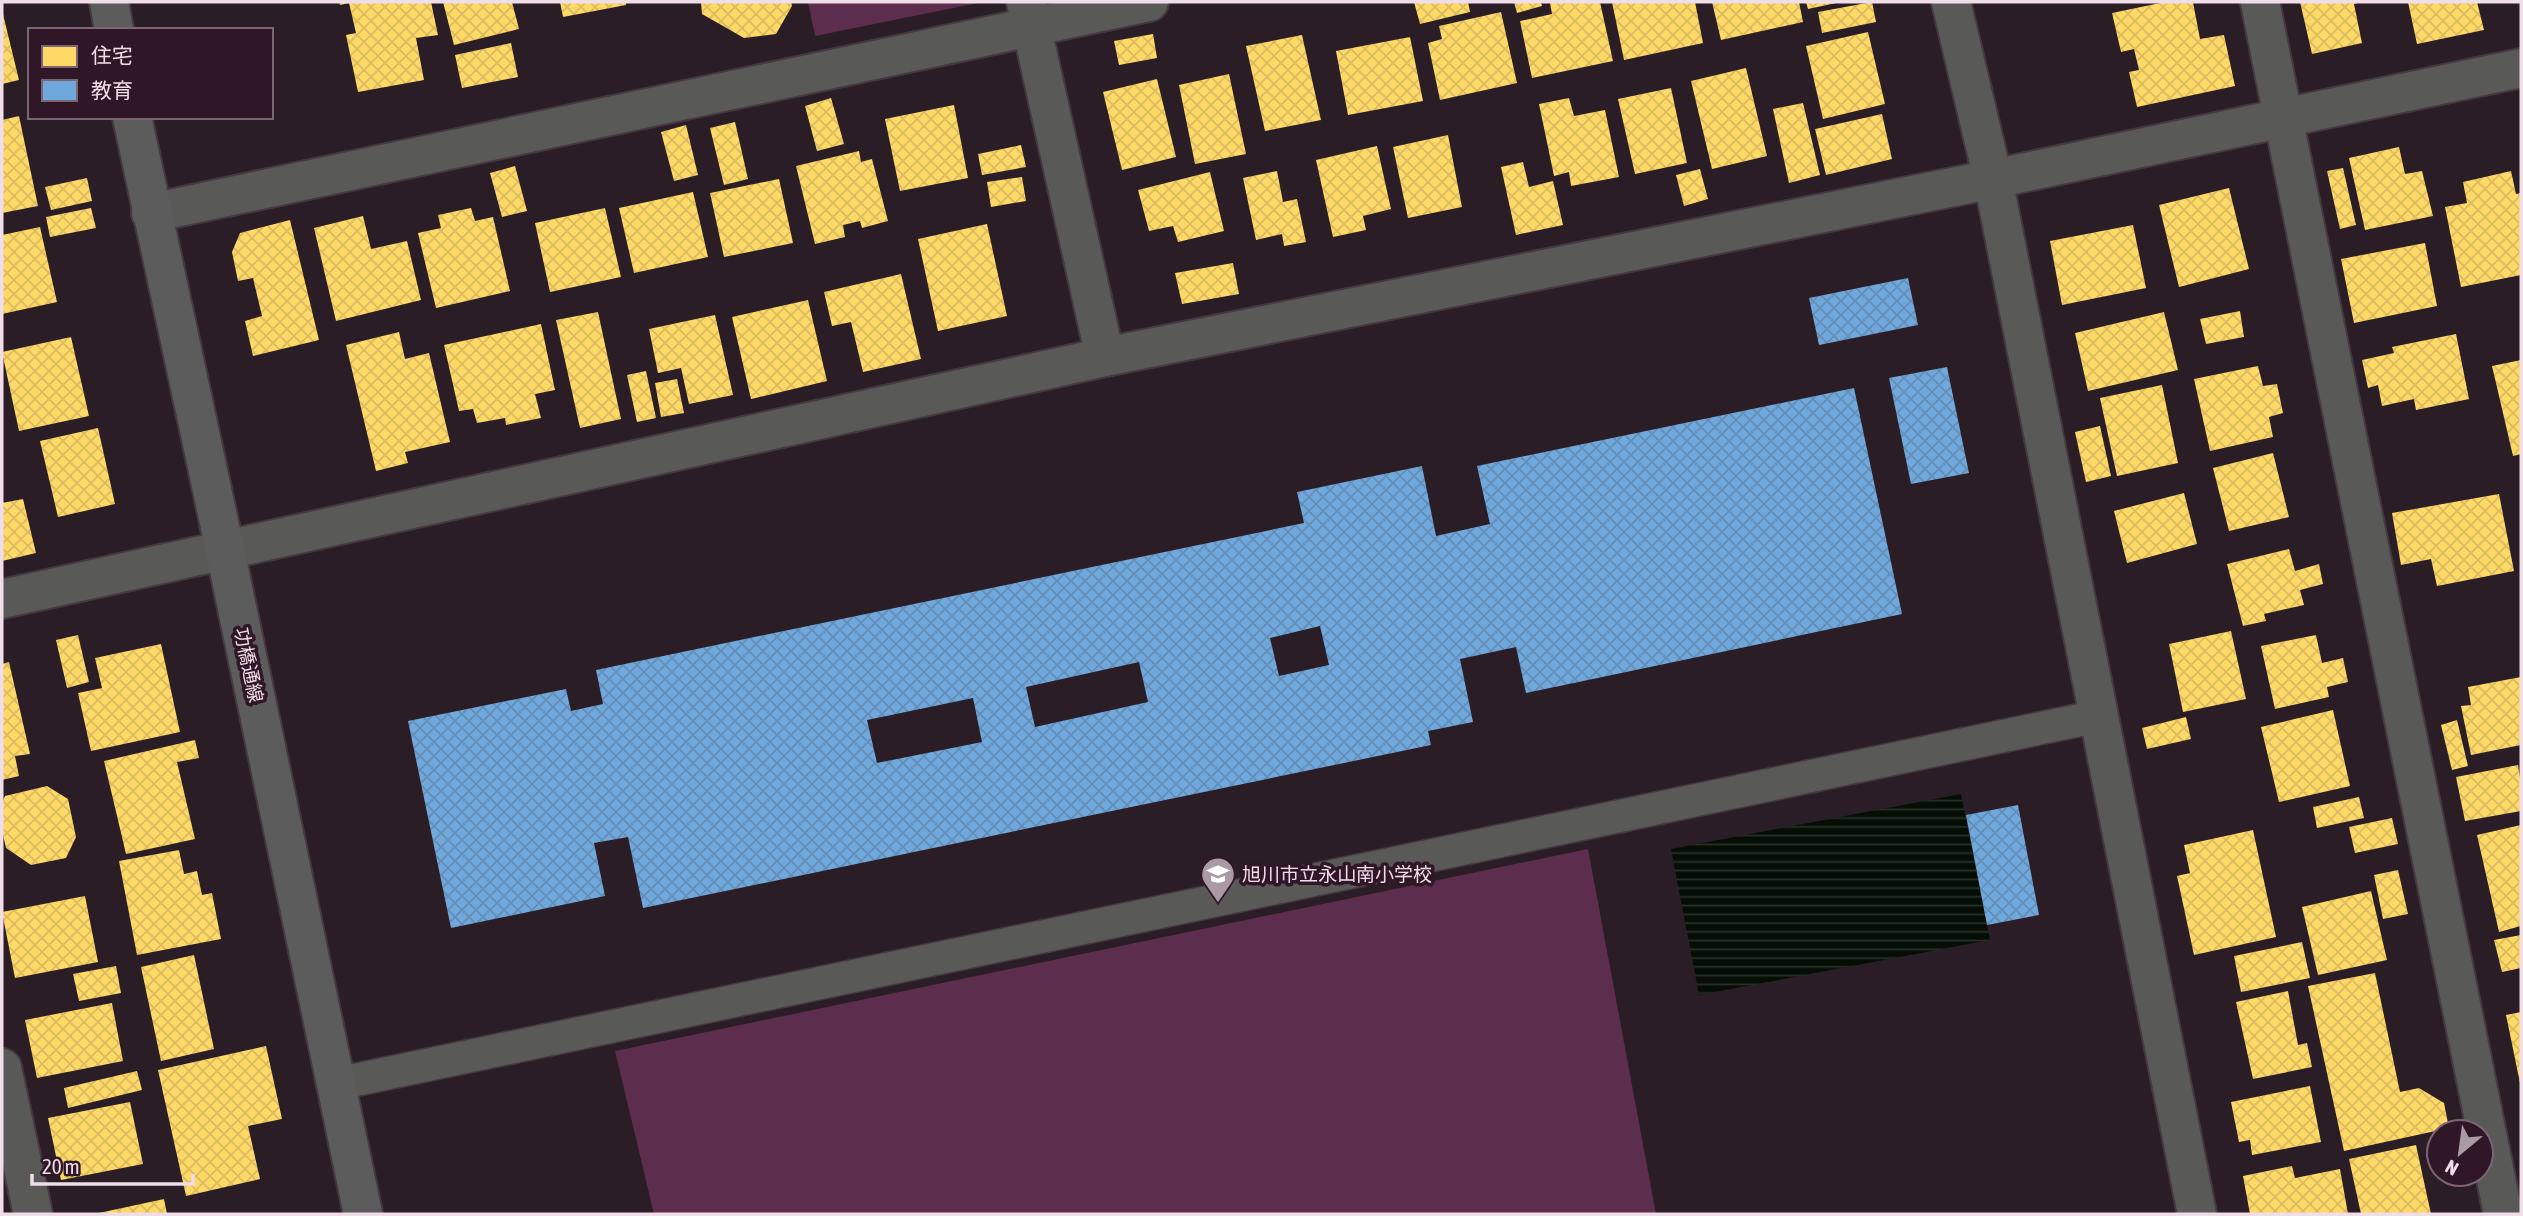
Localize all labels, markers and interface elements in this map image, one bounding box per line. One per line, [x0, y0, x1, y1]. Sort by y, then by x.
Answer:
legend [28, 28, 273, 119]
text: 住宅 [91, 43, 133, 67]
text: 教育 [91, 78, 133, 102]
street label: 功橋通線 [230, 626, 268, 704]
school or university icon: 旭川市立永山南小学校 [1199, 855, 1237, 904]
place label: 旭川市立永山南小学校 [1242, 863, 1432, 885]
north arrow [2425, 1118, 2495, 1188]
scale bar [32, 1142, 192, 1186]
text: 20 m [42, 1154, 80, 1178]
text: N [2442, 1156, 2462, 1180]

